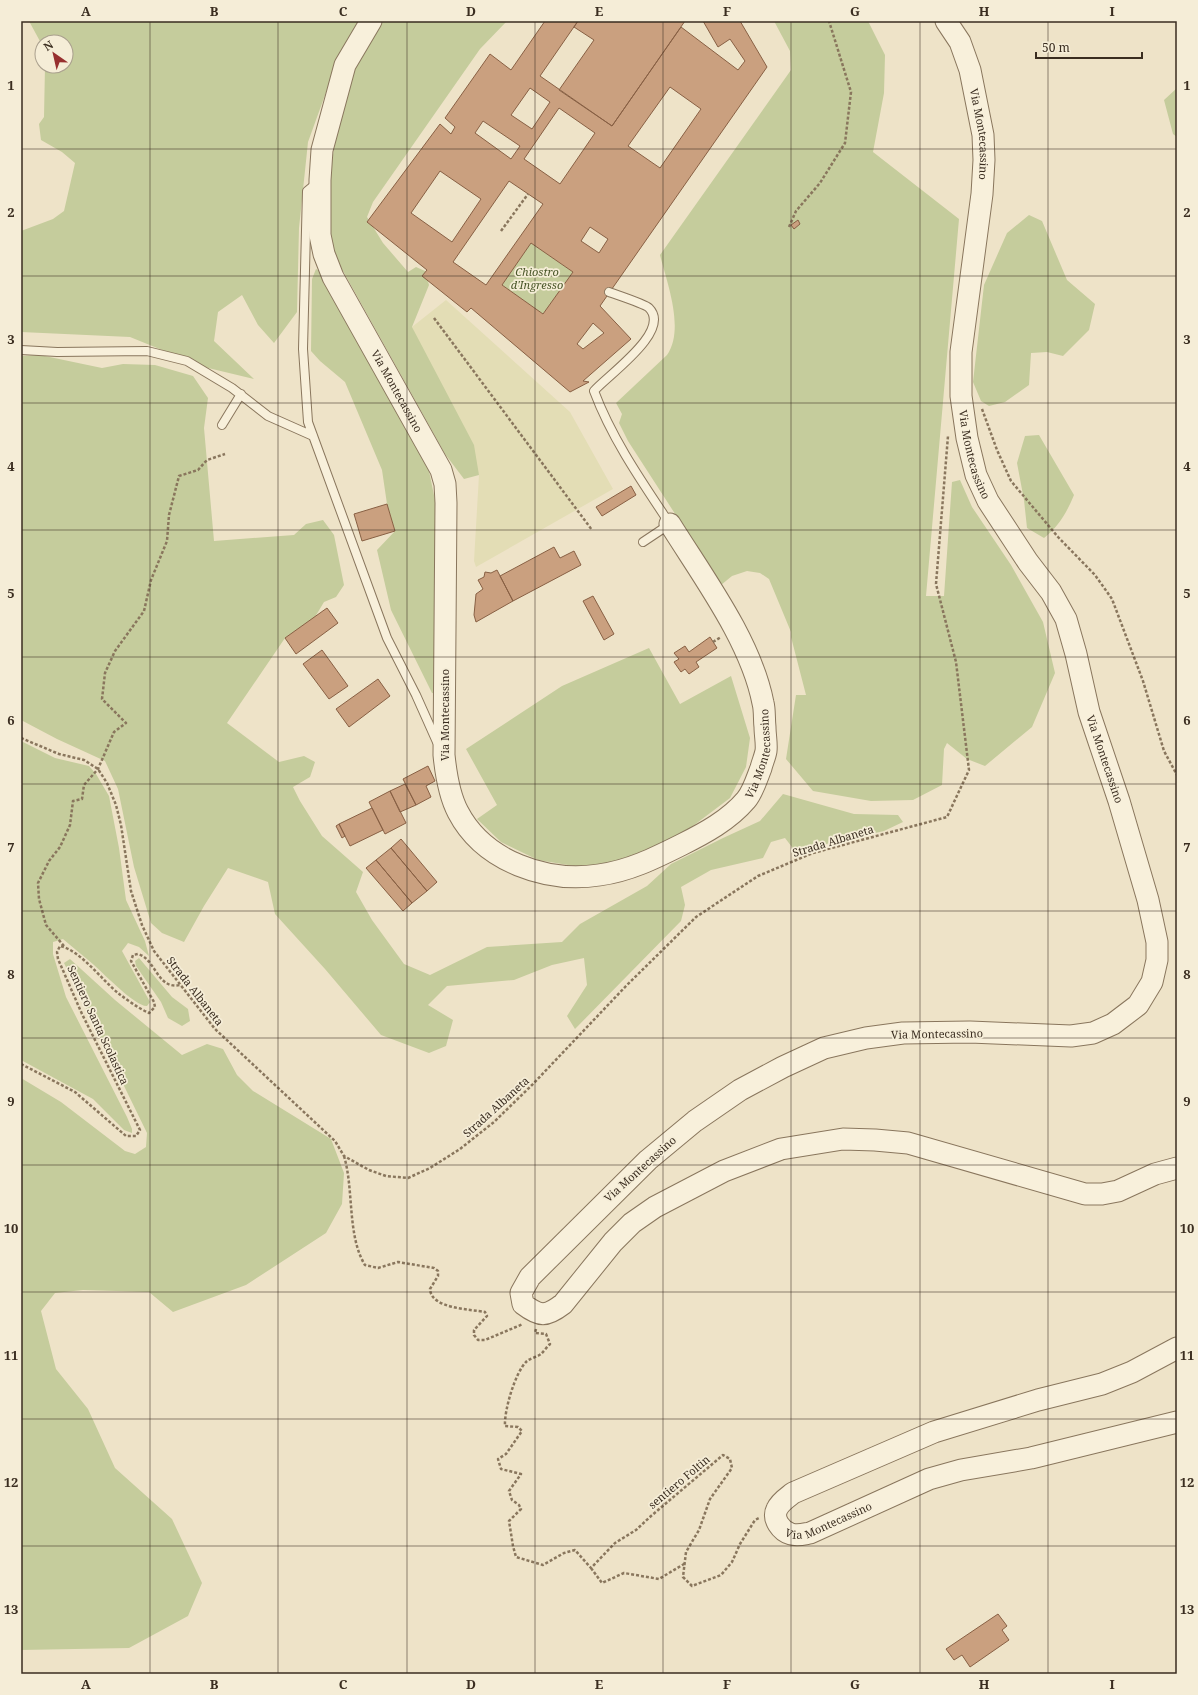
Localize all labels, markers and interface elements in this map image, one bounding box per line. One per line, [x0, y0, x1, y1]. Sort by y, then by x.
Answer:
text: A [81, 2, 91, 20]
text: B [210, 2, 219, 20]
text: C [339, 2, 348, 20]
text: D [466, 2, 476, 20]
text: E [595, 2, 604, 20]
text: F [723, 2, 731, 20]
text: G [850, 2, 860, 20]
text: H [979, 2, 990, 20]
text: I [1109, 2, 1115, 20]
north arrow [34, 34, 74, 74]
scale bar [1036, 34, 1142, 60]
text: N [40, 36, 56, 54]
text: 50 m [1042, 39, 1070, 56]
text: 1 [7, 76, 15, 94]
text: 1 [1183, 76, 1191, 94]
street label: Via Montecassino [967, 87, 992, 180]
text: 2 [7, 203, 15, 221]
text: 2 [1183, 203, 1191, 221]
park label: Chiostro d'Ingresso [511, 264, 563, 292]
text: 3 [7, 330, 15, 348]
text: 3 [1183, 330, 1191, 348]
street label: Via Montecassino [368, 347, 426, 435]
street label: Via Montecassino [956, 409, 994, 501]
text: 4 [7, 457, 15, 475]
text: 4 [1183, 457, 1191, 475]
text: 5 [7, 584, 15, 602]
text: 5 [1183, 584, 1191, 602]
street label: Via Montecassino [437, 669, 452, 761]
street label: Via Montecassino [741, 708, 773, 801]
text: 6 [7, 711, 15, 729]
text: 6 [1183, 711, 1191, 729]
street label: Via Montecassino [1084, 713, 1127, 805]
street label: Strada Albaneta [791, 821, 875, 860]
text: 7 [7, 838, 15, 856]
text: 7 [1183, 838, 1191, 856]
street label: Strada Albaneta [164, 953, 227, 1028]
street label: Sentiero Santa Scolastica [64, 963, 133, 1087]
text: 8 [7, 965, 15, 983]
text: 8 [1183, 965, 1191, 983]
street label: Via Montecassino [891, 1025, 983, 1042]
street label: Strada Albaneta [459, 1073, 532, 1140]
text: 9 [7, 1092, 15, 1110]
text: 9 [1183, 1092, 1191, 1110]
street label: Via Montecassino [600, 1132, 679, 1205]
text: 10 [4, 1219, 18, 1237]
text: 10 [1180, 1219, 1194, 1237]
text: 11 [4, 1346, 18, 1364]
text: 11 [1180, 1346, 1194, 1364]
street label: sentiero Foltin [645, 1451, 713, 1512]
text: 12 [4, 1473, 18, 1491]
text: 12 [1180, 1473, 1194, 1491]
street label: Via Montecassino [783, 1498, 874, 1542]
text: 13 [4, 1600, 18, 1618]
text: 13 [1180, 1600, 1194, 1618]
text: A [81, 1675, 91, 1693]
text: B [210, 1675, 219, 1693]
text: C [339, 1675, 348, 1693]
text: D [466, 1675, 476, 1693]
text: E [595, 1675, 604, 1693]
text: F [723, 1675, 731, 1693]
text: G [850, 1675, 860, 1693]
text: H [979, 1675, 990, 1693]
text: I [1109, 1675, 1115, 1693]

